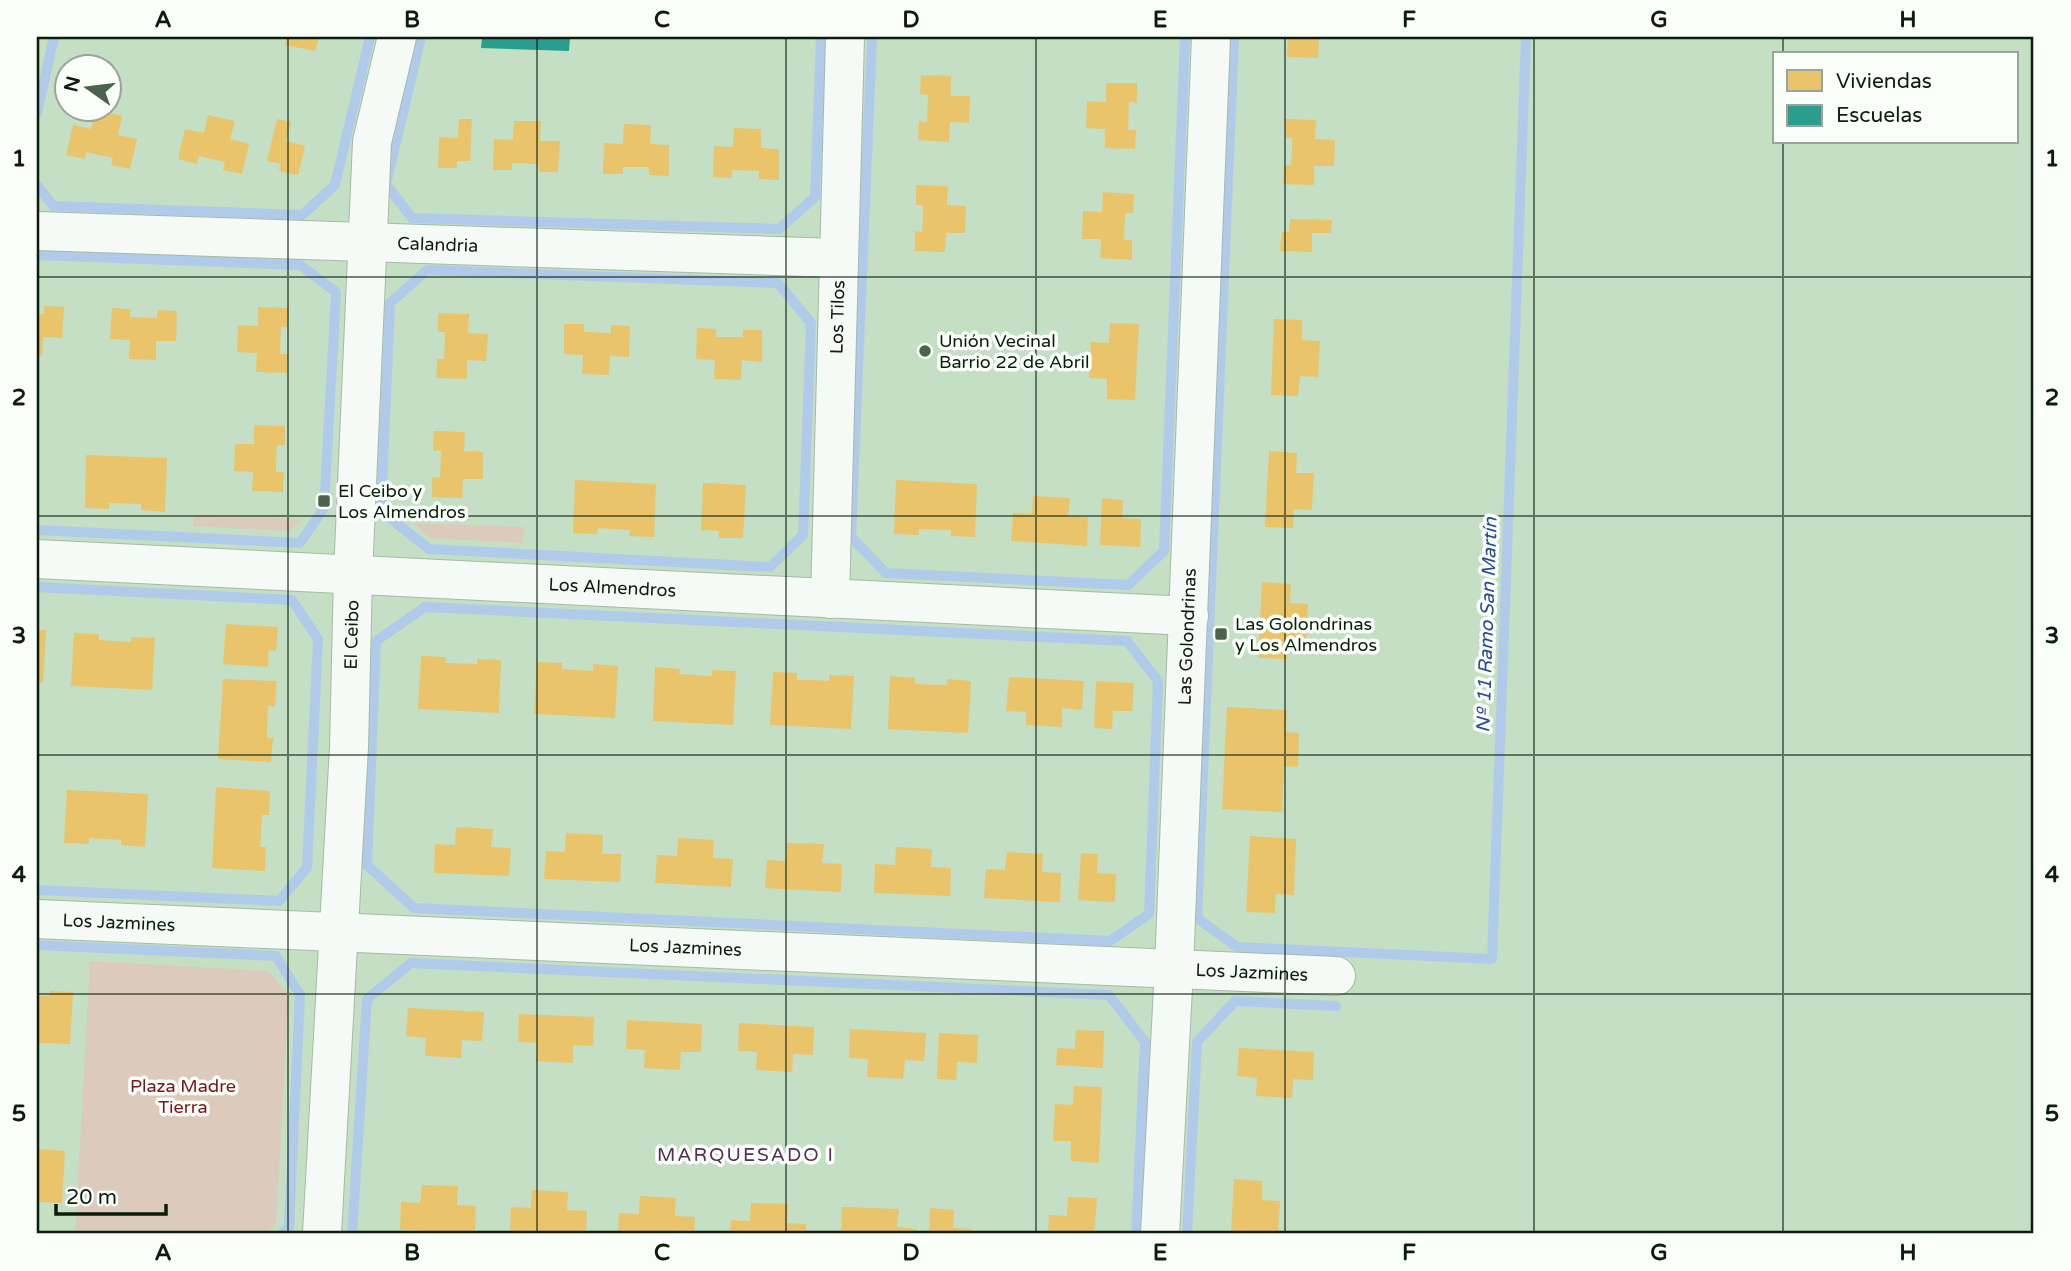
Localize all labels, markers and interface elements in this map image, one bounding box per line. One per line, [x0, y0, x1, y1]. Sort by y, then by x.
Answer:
text: A [154, 6, 172, 34]
text: B [404, 6, 420, 34]
text: C [654, 6, 670, 34]
text: D [902, 6, 920, 34]
text: E [1153, 6, 1167, 34]
text: F [1402, 6, 1416, 34]
text: G [1650, 6, 1668, 34]
text: H [1899, 6, 1917, 34]
north arrow [52, 52, 122, 122]
legend [1773, 52, 2018, 144]
text: Viviendas [1836, 69, 1932, 94]
text: N [60, 74, 85, 94]
text: Escuelas [1836, 103, 1922, 128]
text: 1 [12, 145, 26, 173]
text: 1 [2045, 145, 2059, 173]
street label: Calandria [397, 232, 479, 257]
street label: Los Tilos [826, 280, 850, 354]
place label: Unión Vecinal Barrio 22 de Abril [939, 330, 1090, 373]
marker: Unión Vecinal Barrio 22 de Abril [917, 343, 933, 359]
text: 2 [12, 384, 26, 412]
text: 2 [2045, 384, 2059, 412]
place label: El Ceibo y Los Almendros [338, 480, 466, 523]
marker: El Ceibo y Los Almendros [316, 493, 332, 509]
water label: Nº 11 Ramo San Martín [1472, 516, 1502, 733]
street label: Las Golondrinas [1173, 568, 1201, 706]
street label: Los Almendros [548, 573, 677, 602]
street label: El Ceibo [340, 600, 363, 670]
place label: Las Golondrinas y Los Almendros [1235, 613, 1377, 656]
text: 3 [12, 622, 26, 650]
text: 3 [2045, 622, 2059, 650]
marker: Las Golondrinas y Los Almendros [1213, 626, 1229, 642]
text: 4 [12, 861, 27, 889]
text: 4 [2045, 861, 2060, 889]
street label: Los Jazmines [62, 909, 176, 936]
street label: Los Jazmines [628, 934, 742, 961]
street label: Los Jazmines [1195, 959, 1309, 986]
park label: Plaza Madre Tierra [130, 1075, 236, 1118]
text: 5 [12, 1100, 26, 1128]
text: 5 [2045, 1100, 2059, 1128]
district label: MARQUESADO I [657, 1144, 835, 1166]
scale bar [56, 1173, 166, 1217]
text: 20 m [66, 1185, 117, 1210]
text: A [154, 1239, 172, 1267]
text: B [404, 1239, 420, 1267]
text: C [654, 1239, 670, 1267]
text: D [902, 1239, 920, 1267]
text: E [1153, 1239, 1167, 1267]
text: F [1402, 1239, 1416, 1267]
text: G [1650, 1239, 1668, 1267]
text: H [1899, 1239, 1917, 1267]

